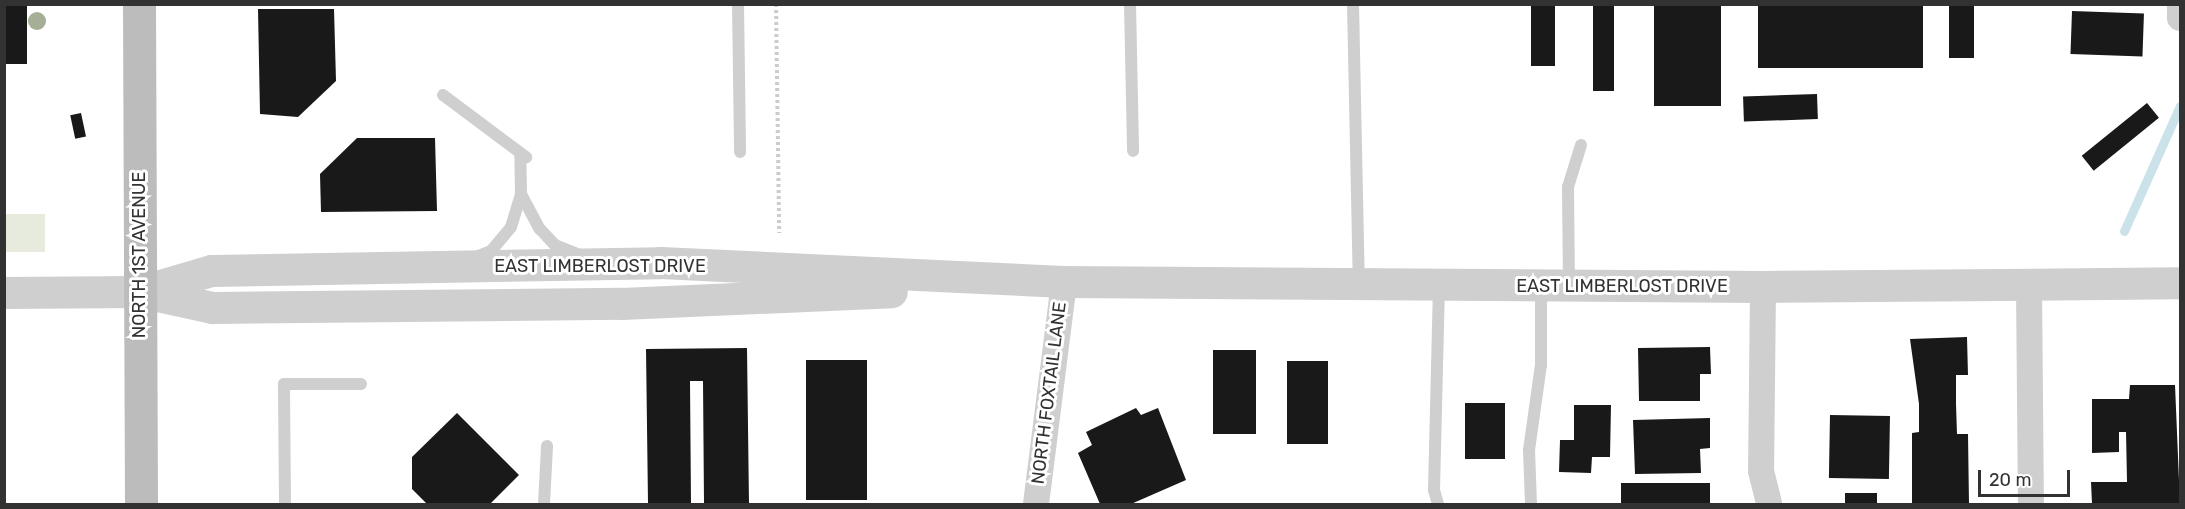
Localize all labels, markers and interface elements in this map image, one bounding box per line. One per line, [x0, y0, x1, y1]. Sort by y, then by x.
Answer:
street label: NORTH 1ST AVENUE [128, 171, 150, 339]
street label: EAST LIMBERLOST DRIVE [494, 255, 706, 277]
street label: EAST LIMBERLOST DRIVE [1516, 275, 1728, 297]
street label: NORTH FOXTAIL LANE [1027, 300, 1071, 486]
scale bar [1981, 458, 2072, 496]
text: 20 m [1989, 469, 2031, 491]

